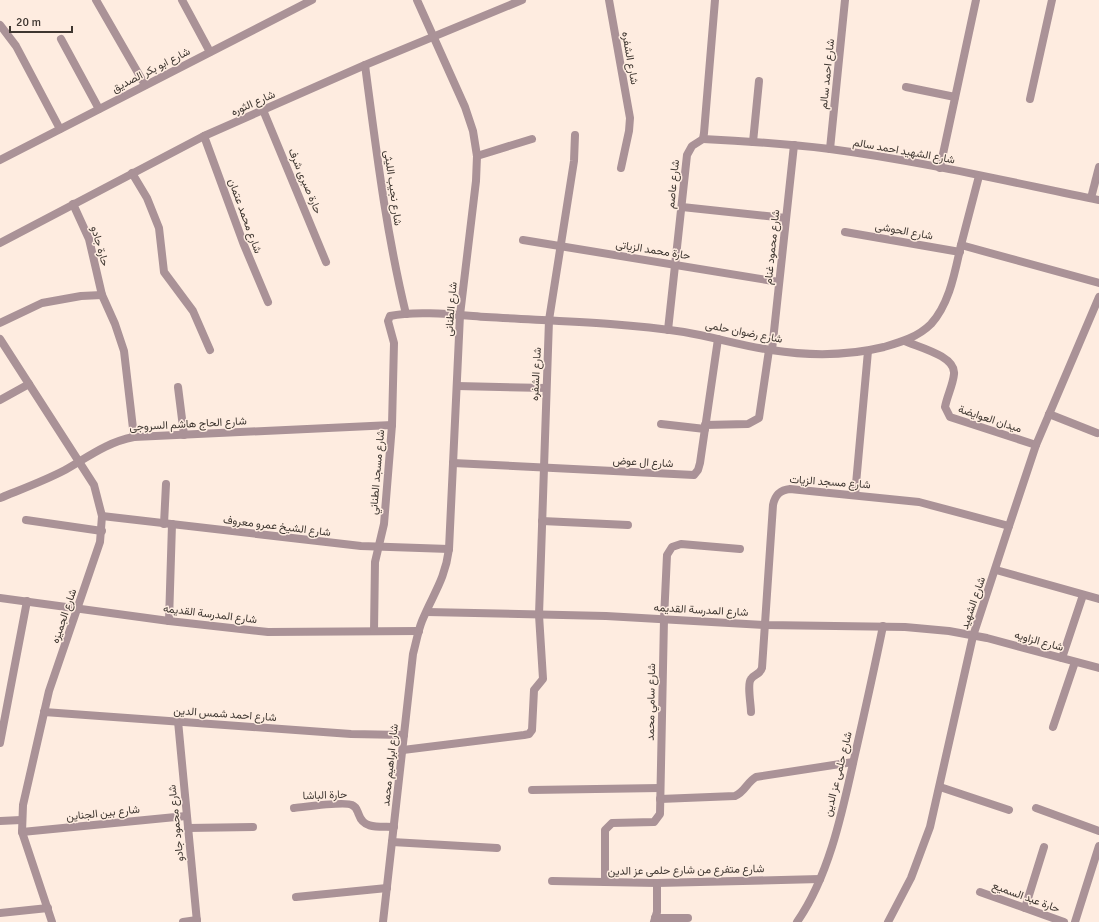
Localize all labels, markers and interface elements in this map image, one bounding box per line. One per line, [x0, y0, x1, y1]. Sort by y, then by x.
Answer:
scale bar [10, 8, 72, 34]
text: 20 m [16, 15, 41, 30]
street label: شارع الشفره [618, 31, 641, 86]
street label: شارع احمد سالم [817, 38, 838, 110]
street label: شارع ابو بكر الصديق [110, 45, 193, 96]
street label: شارع الثوره [229, 87, 278, 119]
street label: شارع الشهيد احمد سالم [852, 136, 956, 167]
street label: حارة صبرى شرف [285, 146, 325, 216]
street label: شارع نجيب الليثى [380, 149, 405, 227]
street label: شارع عاصم [664, 158, 683, 209]
street label: شارع محمد عتمان [224, 177, 265, 256]
street label: شارع محمود غنام [762, 208, 783, 285]
street label: شارع الحوشى [874, 220, 934, 244]
street label: حارة جادو [88, 224, 112, 268]
street label: حارة محمد الزياتى [615, 238, 691, 262]
street label: شارع الطنانى [442, 281, 461, 337]
street label: شارع رضوان حلمى [704, 318, 784, 347]
street label: شارع الشفره [528, 347, 545, 401]
street label: ميدان العوايضة [957, 403, 1024, 435]
street label: شارع الحاج هاشم السروجى [129, 414, 247, 435]
street label: شارع مسجد الطناني [367, 429, 390, 515]
street label: شارع ال عوض [612, 454, 674, 471]
street label: شارع مسجد الزيات [789, 473, 871, 492]
street label: شارع الشيخ عمرو معروف [222, 513, 332, 540]
street label: شارع الشهيد [958, 575, 989, 631]
street label: شارع الجميزه [49, 587, 80, 645]
street label: شارع المدرسة القديمه [653, 601, 749, 620]
street label: شارع المدرسة القديمه [162, 602, 258, 627]
street label: شارع الزاويه [1013, 628, 1065, 655]
street label: شارع سامي محمد [644, 663, 661, 741]
street label: شارع احمد شمس الدين [173, 704, 277, 725]
street label: شارع ابراهيم محمد [379, 723, 402, 807]
street label: شارع حلمى عز الدين [821, 730, 856, 818]
street label: شارع محمود جادو [165, 784, 187, 862]
street label: حارة الباشا [302, 788, 348, 802]
street label: شارع بين الجناين [65, 803, 141, 824]
street label: شارع متفرع من شارع حلمى عز الدين [608, 862, 765, 879]
street label: حارة عبد السميع [990, 879, 1062, 916]

